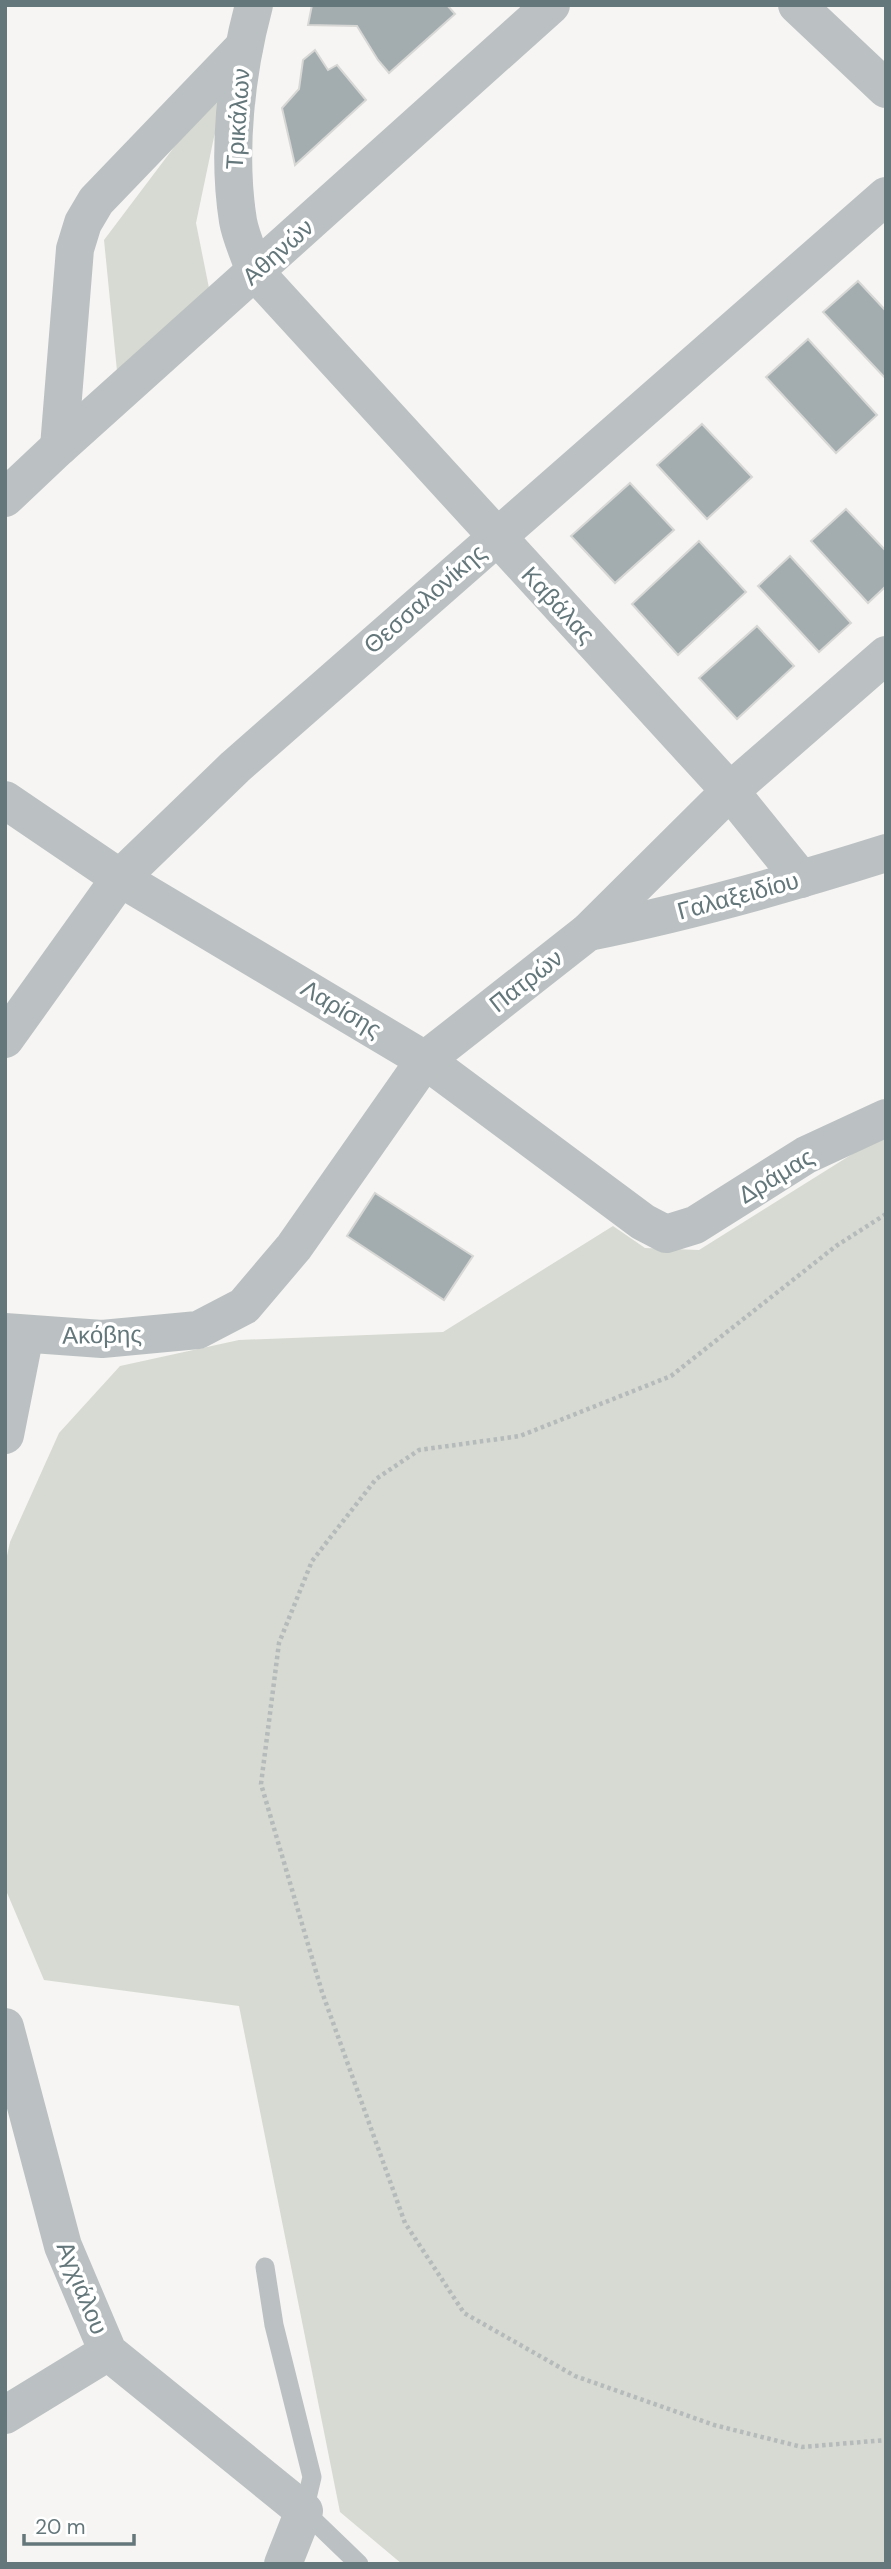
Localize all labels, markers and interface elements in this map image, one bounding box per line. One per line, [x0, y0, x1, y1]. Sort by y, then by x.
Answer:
street label: Τρικάλων [218, 67, 257, 171]
street label: Αθηνών [236, 212, 320, 292]
street label: Θεσσαλονίκης [357, 537, 492, 660]
street label: Καβάλας [515, 560, 602, 650]
street label: Γαλαξειδίου [674, 864, 802, 927]
street label: Πατρών [483, 942, 569, 1019]
street label: Λαρίσης [295, 972, 387, 1045]
street label: Δράμας [732, 1141, 819, 1210]
street label: Ακόβης [62, 1318, 142, 1351]
street label: Αγχιάλου [50, 2237, 115, 2339]
scale bar [24, 2502, 135, 2546]
text: 20 m [35, 2513, 86, 2541]

